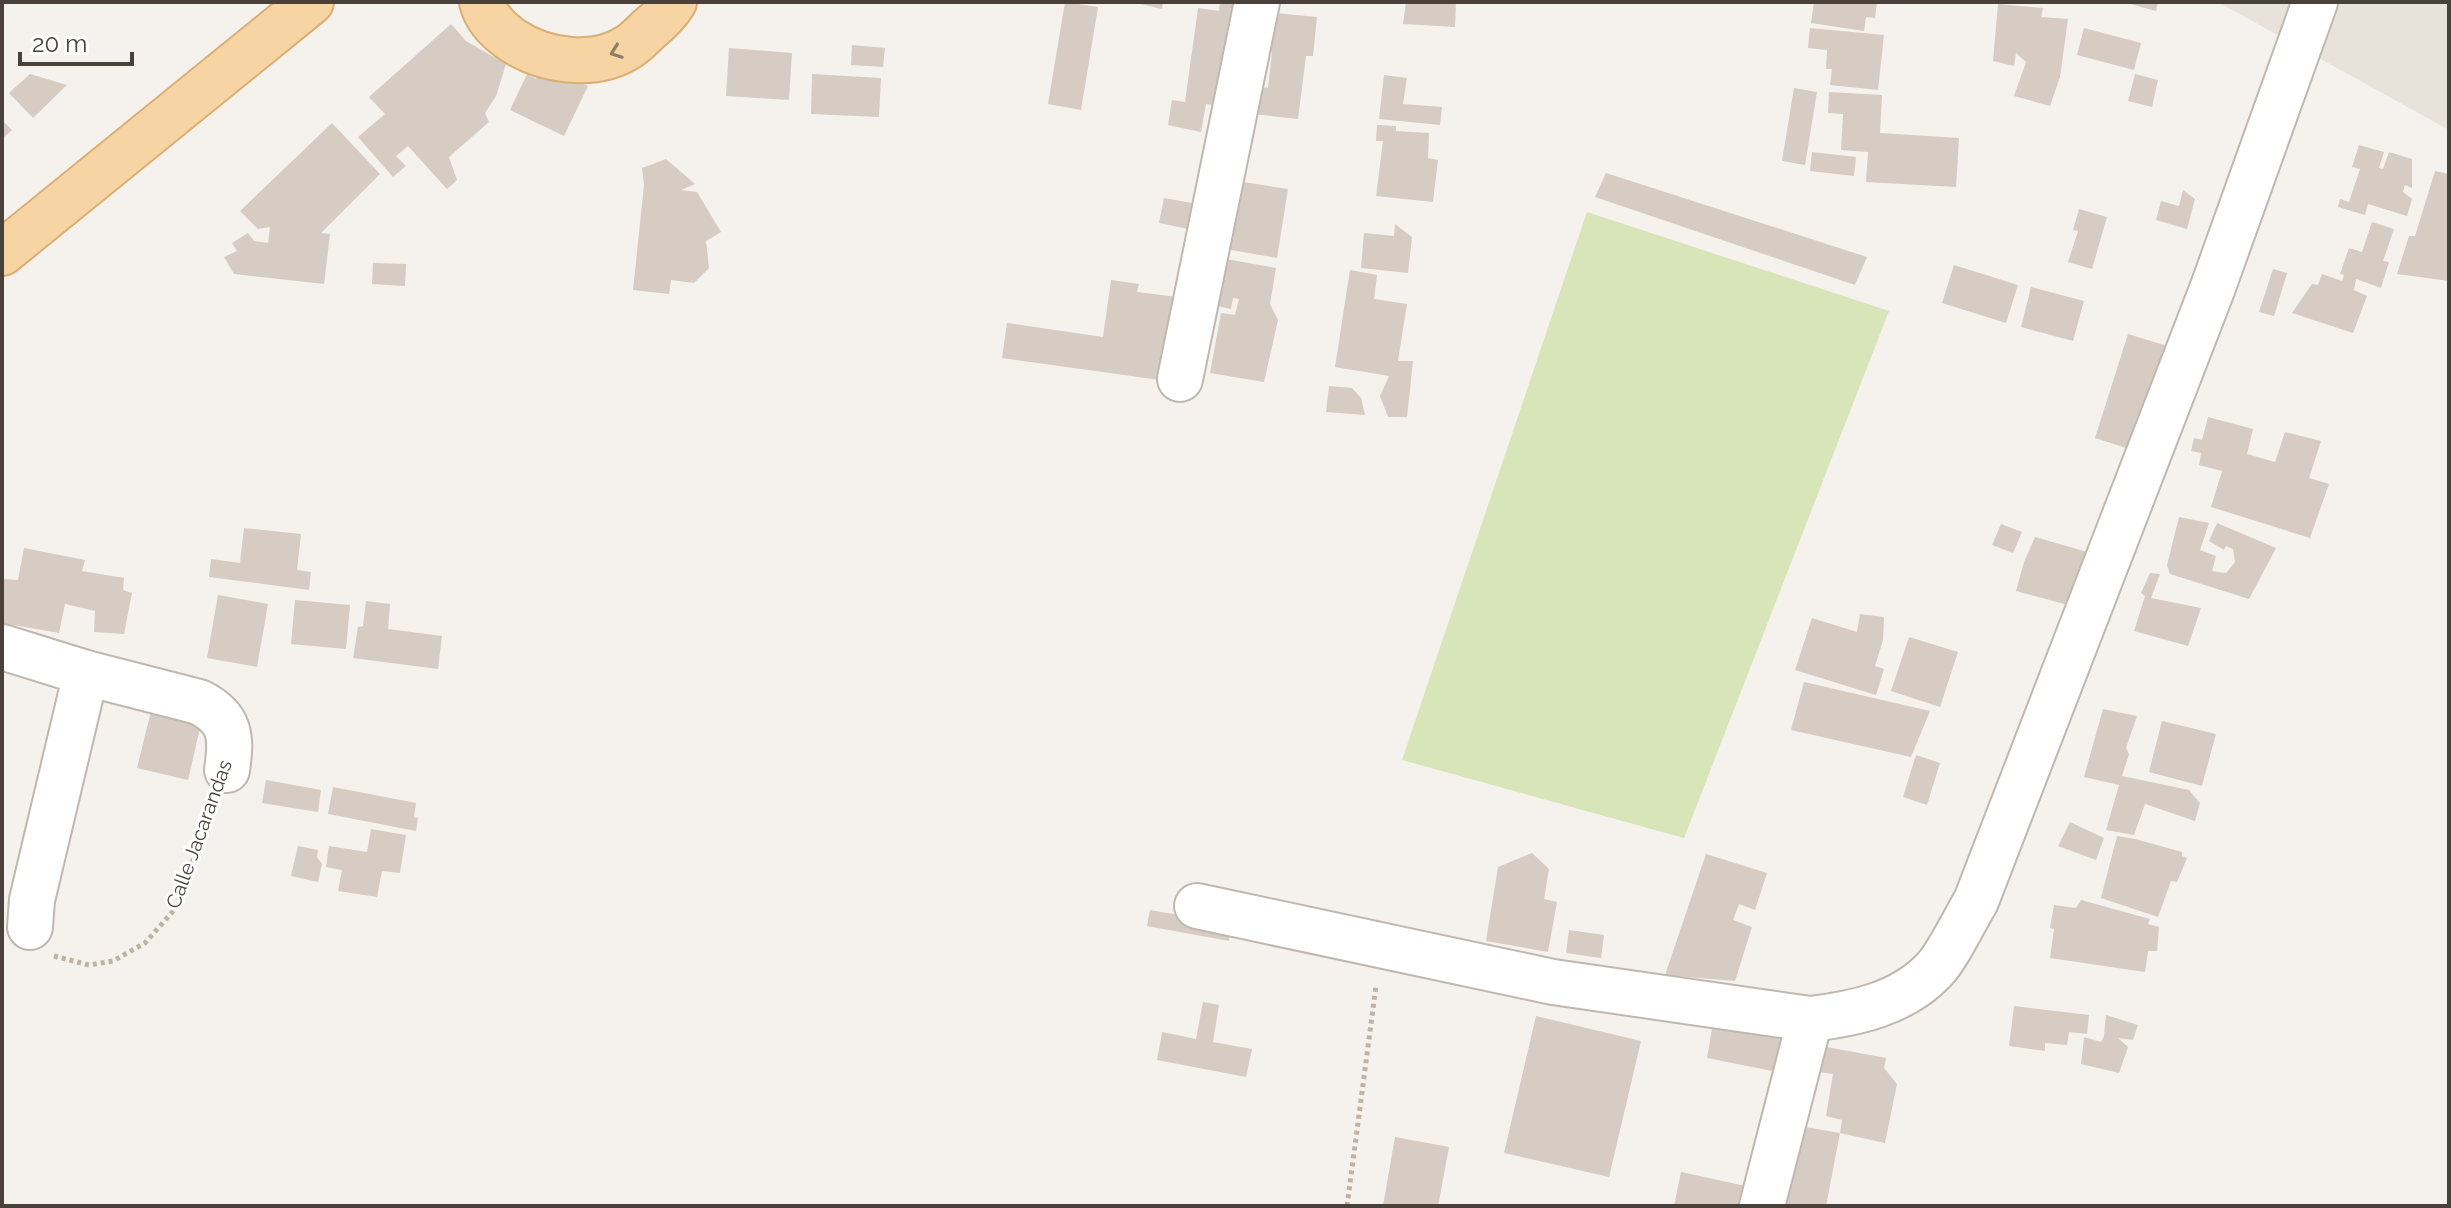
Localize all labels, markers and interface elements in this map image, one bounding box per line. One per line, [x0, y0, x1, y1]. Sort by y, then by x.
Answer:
scale bar [20, 16, 132, 66]
text: 20 m [32, 29, 87, 58]
one-way arrow [610, 42, 624, 59]
street label: Calle Jacarandas [161, 756, 237, 912]

